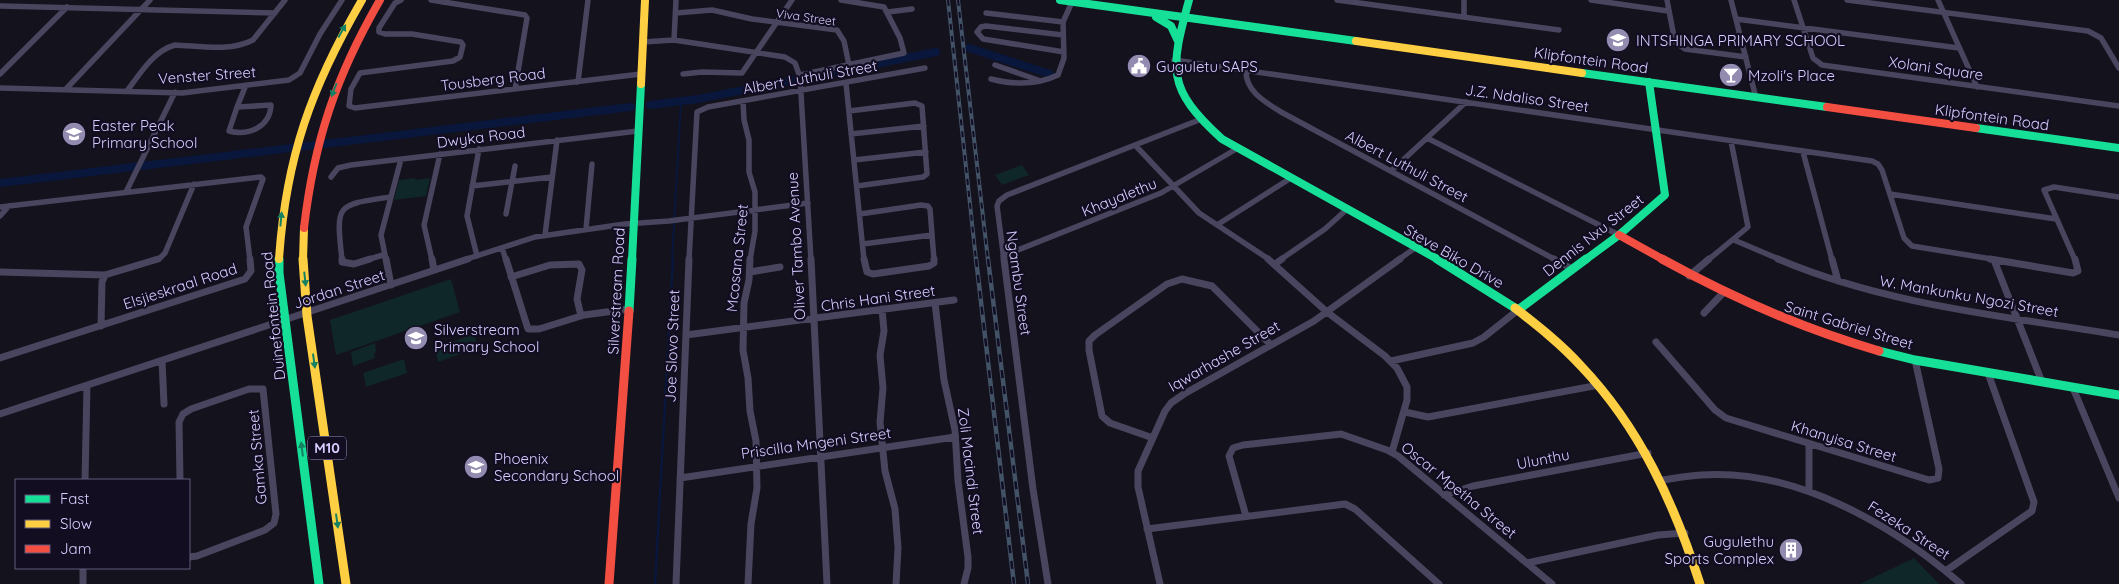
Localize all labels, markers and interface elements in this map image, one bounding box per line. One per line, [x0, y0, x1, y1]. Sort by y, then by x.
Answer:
street label: Viva Street [775, 5, 837, 29]
one-way arrow [338, 24, 347, 38]
school or university icon: INTSHINGA PRIMARY SCHOOL [1605, 27, 1631, 53]
place label: INTSHINGA PRIMARY SCHOOL [1636, 31, 1845, 50]
street label: Klipfontein Road [1533, 43, 1649, 77]
street label: Xolani Square [1887, 52, 1985, 84]
public building icon: Guguletu SAPS [1126, 53, 1152, 79]
street label: Albert Luthuli Street [741, 56, 879, 98]
place label: Guguletu SAPS [1156, 57, 1258, 76]
street label: Venster Street [157, 62, 257, 88]
bar icon: Mzoli's Place [1718, 62, 1744, 88]
street label: Tousberg Road [439, 63, 547, 95]
place label: Mzoli's Place [1748, 66, 1835, 85]
street label: J.Z. Ndaliso Street [1464, 80, 1590, 116]
one-way arrow [330, 83, 338, 98]
street label: Klipfontein Road [1934, 100, 2050, 134]
place label: Easter Peak Primary School [92, 116, 197, 152]
school or university icon: Easter Peak Primary School [61, 121, 87, 147]
street label: Dwyka Road [436, 122, 526, 152]
street label: Albert Luthuli Street [1342, 126, 1472, 206]
street label: Oliver Tambo Avenue [783, 171, 809, 321]
street label: Khayalethu [1079, 173, 1159, 221]
street label: Dennis Nxu Street [1539, 190, 1647, 280]
street label: Mcosana Street [722, 203, 752, 313]
one-way arrow [277, 211, 285, 227]
street label: Steve Biko Drive [1401, 220, 1507, 292]
street label: Silverstream Road [603, 227, 629, 355]
street label: Ngambu Street [1002, 229, 1036, 337]
street label: Duinefontein Road [257, 251, 289, 381]
street label: Elsjieskraal Road [121, 259, 239, 313]
street label: Jordan Street [291, 265, 387, 313]
street label: W. Mankunku Ngozi Street [1878, 271, 2060, 321]
one-way arrow [301, 272, 309, 288]
street label: Chris Hani Street [820, 281, 936, 315]
street label: Joe Slovo Street [661, 289, 683, 403]
street label: Saint Gabriel Street [1782, 296, 1916, 354]
street label: Iqwarhashe Street [1165, 316, 1283, 396]
place label: Silverstream Primary School [434, 320, 539, 356]
school or university icon: Silverstream Primary School [403, 325, 429, 351]
one-way arrow [311, 353, 319, 369]
street label: Zoli Macindi Street [954, 406, 988, 536]
street label: Gamka Street [243, 409, 271, 505]
street label: Khanyisa Street [1789, 416, 1899, 466]
street label: Priscilla Mngeni Street [740, 423, 892, 463]
road number: M10 [308, 436, 346, 459]
street label: Oscar Mpetha Street [1397, 438, 1521, 542]
one-way arrow [297, 440, 305, 456]
street label: Ulunthu [1515, 445, 1571, 473]
place label: Phoenix Secondary School [494, 449, 619, 485]
school or university icon: Phoenix Secondary School [463, 454, 489, 480]
legend [15, 479, 190, 569]
text: Fast [60, 489, 89, 508]
street label: Fezeka Street [1864, 496, 1954, 564]
text: Slow [60, 514, 92, 533]
one-way arrow [333, 514, 341, 530]
place label: Gugulethu Sports Complex [1665, 532, 1774, 568]
building icon: Gugulethu Sports Complex [1778, 537, 1804, 563]
text: Jam [60, 539, 91, 558]

